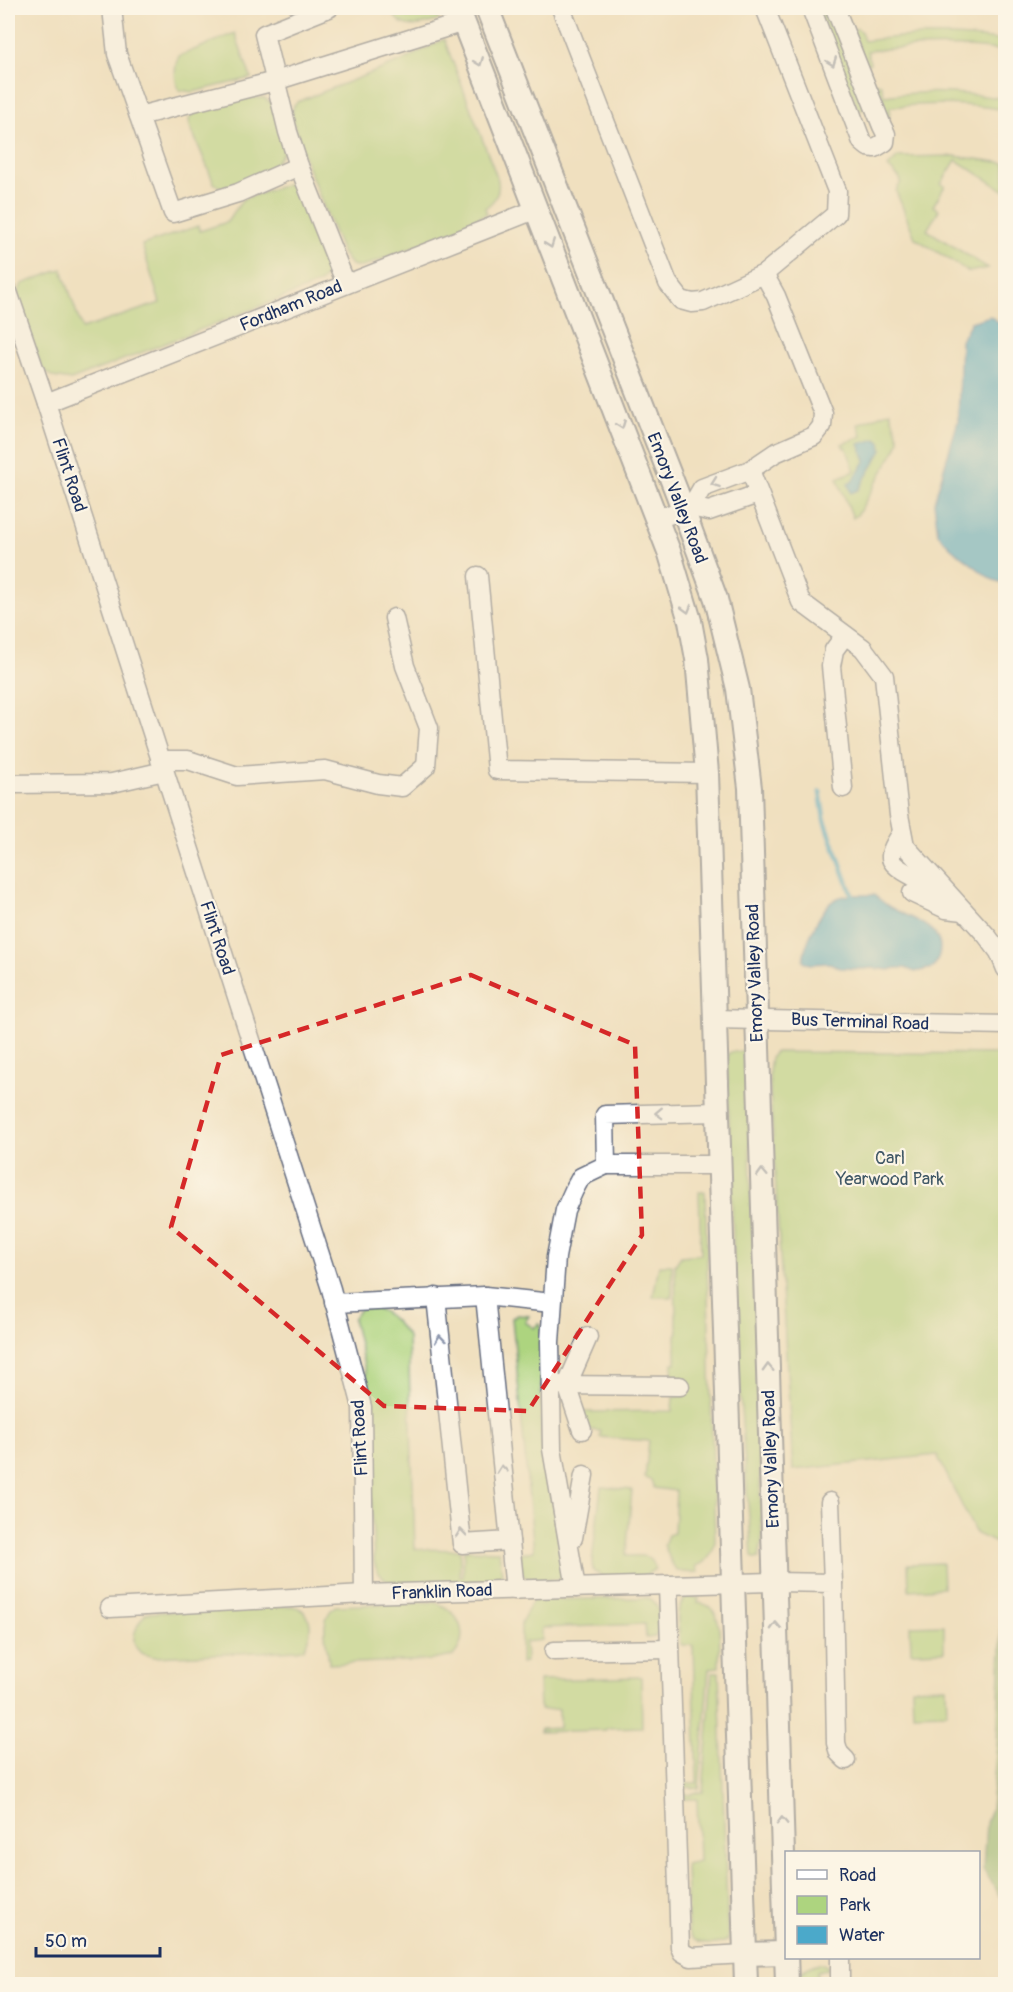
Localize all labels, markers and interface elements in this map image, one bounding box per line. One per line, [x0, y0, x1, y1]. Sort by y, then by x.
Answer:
one-way arrow [472, 56, 485, 67]
one-way arrow [825, 56, 837, 67]
one-way arrow [543, 237, 555, 248]
street label: Fordham Road [236, 275, 346, 337]
one-way arrow [614, 419, 626, 430]
street label: Emory Valley Road [641, 429, 713, 567]
street label: Flint Road [46, 435, 92, 515]
one-way arrow [711, 475, 721, 488]
one-way arrow [680, 603, 692, 614]
street label: Flint Road [194, 898, 240, 978]
street label: Emory Valley Road [741, 903, 769, 1043]
street label: Bus Terminal Road [790, 1008, 930, 1036]
one-way arrow [654, 1107, 663, 1120]
park label: Carl Yearwood Park [835, 1147, 944, 1191]
one-way arrow [755, 1169, 768, 1178]
one-way arrow [434, 1335, 447, 1344]
one-way arrow [761, 1364, 774, 1373]
street label: Emory Valley Road [757, 1389, 785, 1529]
street label: Flint Road [347, 1399, 373, 1477]
one-way arrow [496, 1465, 509, 1474]
one-way arrow [455, 1529, 468, 1538]
street label: Franklin Road [391, 1579, 493, 1605]
one-way arrow [769, 1622, 782, 1631]
one-way arrow [775, 1817, 788, 1826]
legend [785, 1851, 980, 1959]
text: Road [839, 1864, 876, 1887]
text: Park [839, 1894, 871, 1917]
scale bar [36, 1920, 160, 1958]
text: Water [839, 1924, 885, 1947]
text: 50 m [45, 1930, 87, 1953]

